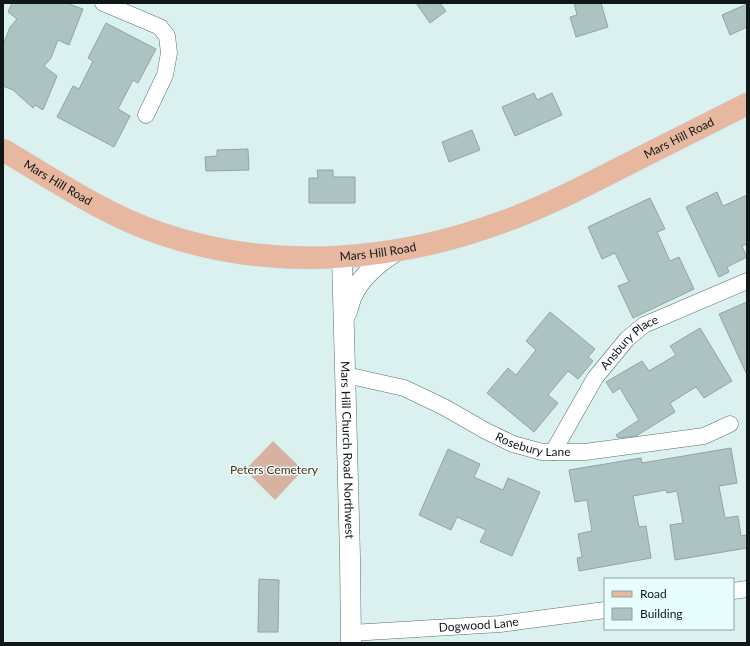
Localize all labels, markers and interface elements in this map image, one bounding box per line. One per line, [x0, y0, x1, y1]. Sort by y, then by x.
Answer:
street label: Mars Hill Road [641, 114, 716, 162]
street label: Mars Hill Road [21, 156, 95, 208]
street label: Mars Hill Road [339, 239, 417, 264]
street label: Ansbury Place [597, 312, 660, 373]
street label: Mars Hill Church Road Northwest [338, 361, 358, 540]
street label: Rosebury Lane [493, 429, 571, 459]
park label: Peters Cemetery [230, 462, 319, 477]
legend [604, 578, 734, 630]
text: Road [640, 586, 667, 601]
text: Building [640, 606, 683, 621]
street label: Dogwood Lane [438, 614, 520, 635]

